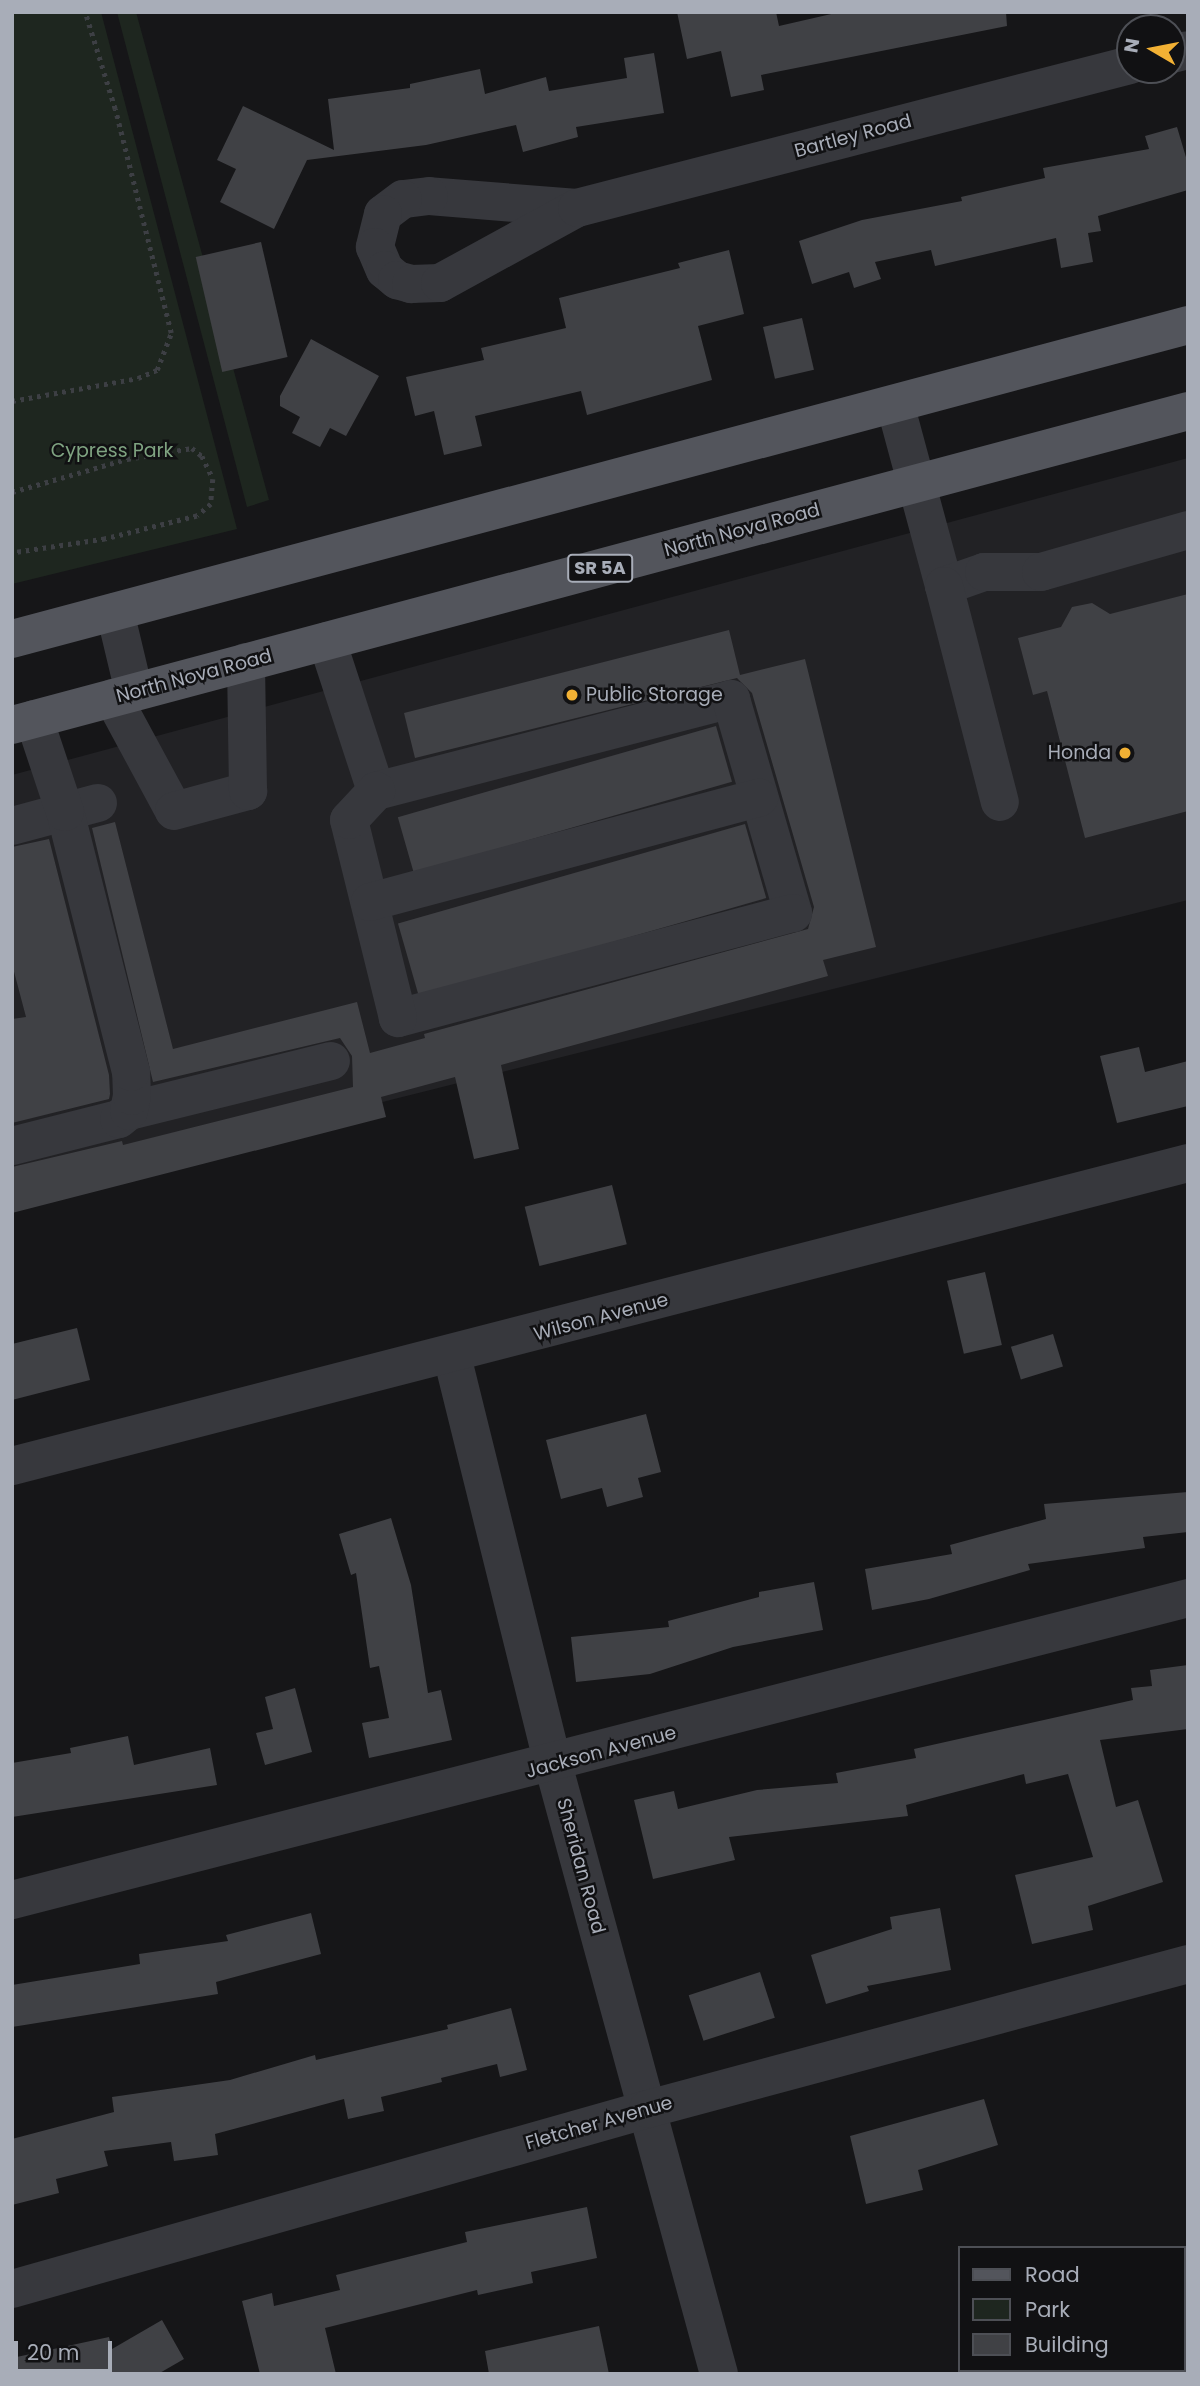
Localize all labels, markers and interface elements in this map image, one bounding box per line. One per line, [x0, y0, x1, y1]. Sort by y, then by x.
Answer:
north arrow [1116, 14, 1186, 84]
text: N [1117, 36, 1146, 55]
street label: Bartley Road [792, 109, 914, 163]
park label: Cypress Park [51, 440, 173, 462]
street label: North Nova Road [662, 498, 822, 562]
road number: SR 5A [567, 554, 633, 582]
street label: North Nova Road [114, 644, 274, 708]
place label: Public Storage [586, 684, 723, 706]
marker: Public Storage [564, 687, 580, 703]
place label: Honda [1048, 742, 1111, 764]
marker: Honda [1117, 745, 1133, 761]
street label: Wilson Avenue [531, 1288, 671, 1346]
street label: Jackson Avenue [523, 1721, 679, 1783]
street label: Sheridan Road [552, 1796, 610, 1936]
street label: Fletcher Avenue [523, 2091, 675, 2155]
legend [958, 2246, 1186, 2372]
text: Road [1025, 2260, 1080, 2289]
text: Park [1025, 2295, 1070, 2324]
scale bar [18, 2326, 116, 2370]
text: Building [1025, 2330, 1109, 2359]
text: 20 m [27, 2338, 80, 2367]

